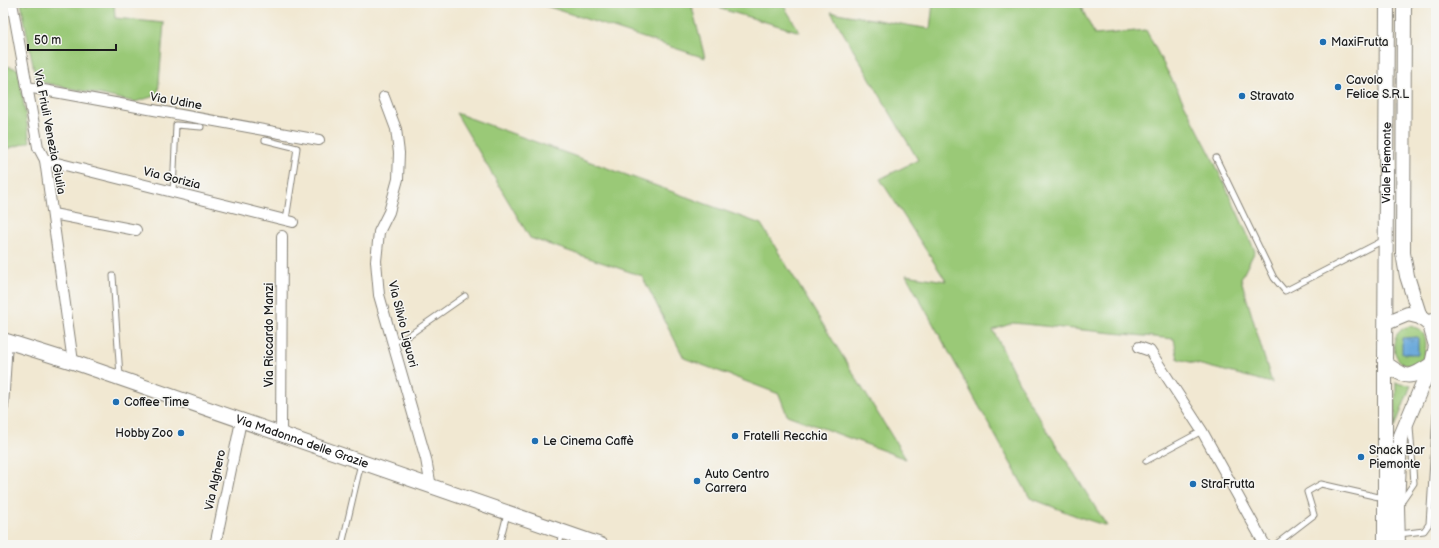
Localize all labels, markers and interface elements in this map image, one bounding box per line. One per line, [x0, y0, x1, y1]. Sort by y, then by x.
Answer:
scale bar [28, 26, 116, 52]
text: 50 m [34, 33, 61, 48]
place label: MaxiFrutta [1331, 35, 1389, 50]
marker: MaxiFrutta [1318, 37, 1328, 47]
street label: Via Friuli Venezia Giulia [30, 69, 69, 196]
place label: Cavolo Felice S.R.L [1346, 73, 1409, 102]
marker: Cavolo Felice S.R.L [1333, 82, 1343, 92]
place label: Stravato [1250, 89, 1295, 104]
street label: Via Udine [149, 90, 203, 113]
marker: Stravato [1237, 91, 1247, 101]
street label: Viale Piemonte [1379, 122, 1395, 203]
street label: Via Gorizia [142, 164, 202, 193]
street label: Via Silvio Liguori [385, 279, 421, 369]
street label: Via Riccardo Manzi [262, 282, 277, 387]
place label: Coffee Time [124, 395, 189, 410]
marker: Coffee Time [111, 397, 121, 407]
street label: Via Madonna delle Grazie [233, 412, 371, 472]
place label: Hobby Zoo [115, 426, 173, 441]
marker: Hobby Zoo [176, 428, 186, 438]
place label: Fratelli Recchia [743, 429, 828, 444]
marker: Fratelli Recchia [730, 431, 740, 441]
place label: Le Cinema Caffè [543, 434, 634, 449]
marker: Le Cinema Caffè [530, 436, 540, 446]
place label: Snack Bar Piemonte [1369, 443, 1425, 472]
street label: Via Alghero [202, 448, 229, 512]
marker: Snack Bar Piemonte [1356, 452, 1366, 462]
place label: Auto Centro Carrera [705, 467, 769, 496]
marker: Auto Centro Carrera [692, 476, 702, 486]
place label: StraFrutta [1201, 477, 1255, 492]
marker: StraFrutta [1188, 479, 1198, 489]

